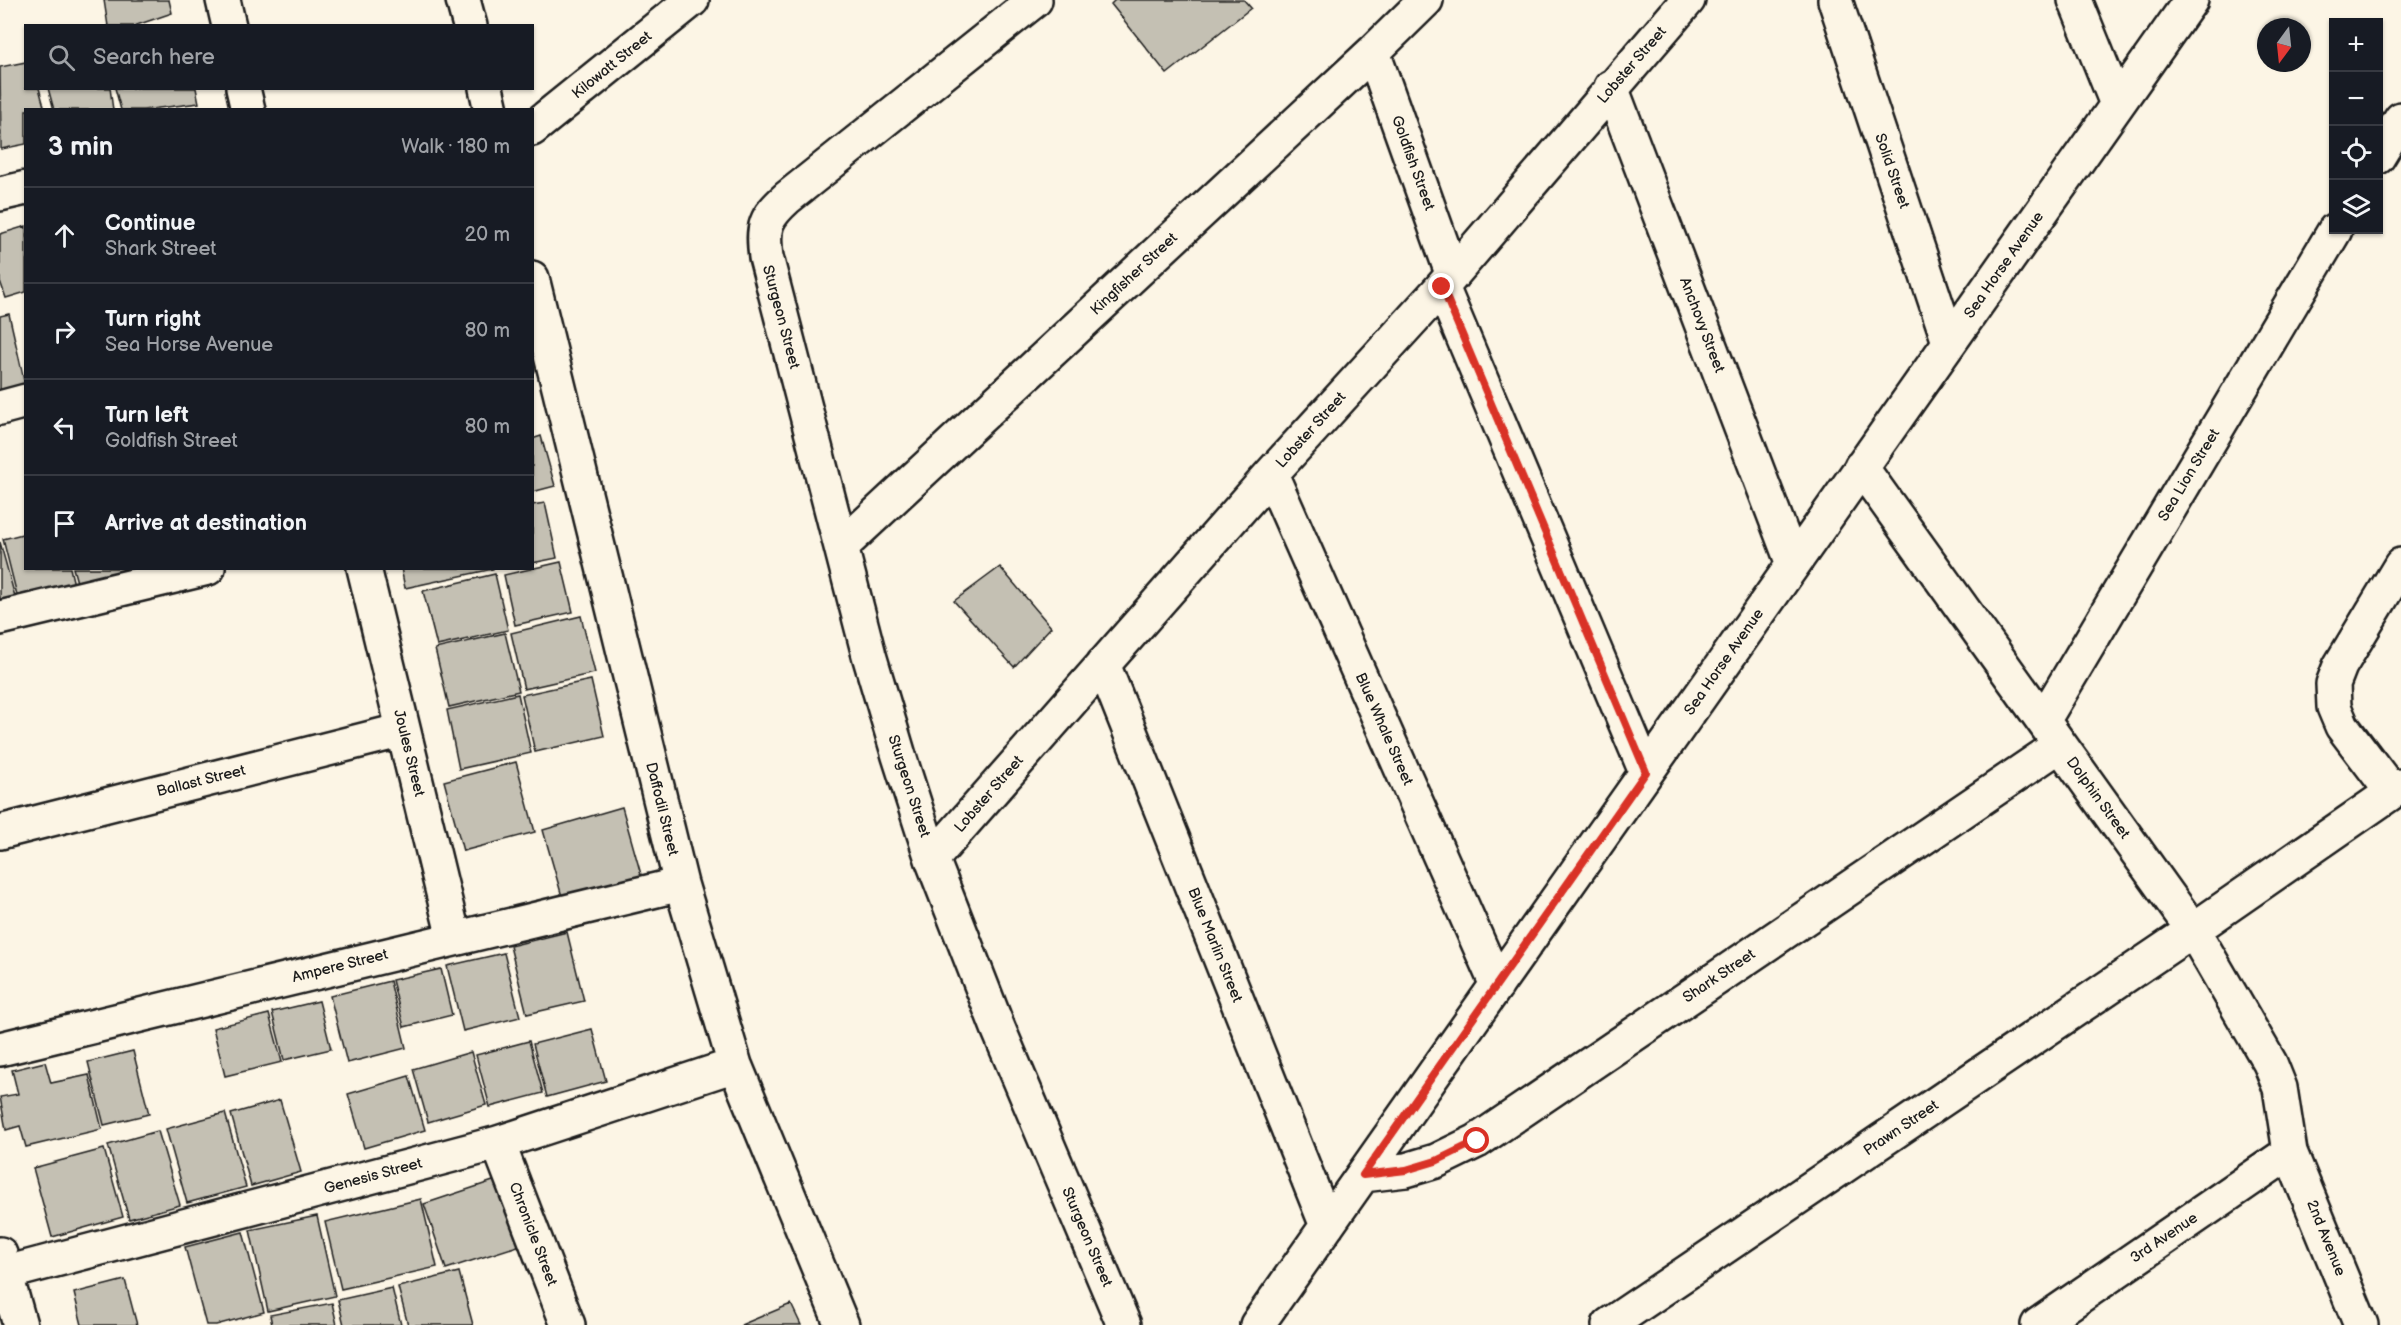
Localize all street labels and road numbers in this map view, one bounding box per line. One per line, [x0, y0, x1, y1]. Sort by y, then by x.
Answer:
street label: Lobster Street [1593, 22, 1671, 107]
street label: Kilowatt Street [568, 27, 656, 103]
street label: Goldfish Street [1387, 113, 1439, 213]
street label: Solid Street [1870, 131, 1914, 211]
street label: Sea Horse Avenue [1960, 208, 2048, 322]
street label: Kingfisher Street [1086, 228, 1182, 319]
street label: Sturgeon Street [758, 263, 804, 371]
street label: Anchovy Street [1675, 275, 1729, 376]
street label: Lobster Street [1272, 388, 1350, 472]
street label: Sea Lion Street [2154, 425, 2224, 525]
street label: Sea Horse Avenue [1680, 605, 1768, 719]
street label: Blue Whale Street [1351, 670, 1418, 789]
street label: Joules Street [389, 708, 429, 799]
street label: Sturgeon Street [883, 732, 935, 840]
street label: Lobster Street [950, 751, 1028, 836]
street label: Dolphin Street [2062, 753, 2134, 843]
street label: Daffodil Street [641, 760, 683, 858]
street label: Ballast Street [155, 761, 248, 801]
street label: Blue Marlin Street [1183, 885, 1247, 1005]
street label: Ampere Street [290, 945, 390, 987]
street label: Shark Street [1679, 945, 1759, 1007]
street label: Prawn Street [1860, 1096, 1942, 1160]
street label: Genesis Street [322, 1154, 425, 1198]
street label: Chronicle Street [504, 1179, 562, 1289]
street label: Sturgeon Street [1057, 1184, 1117, 1290]
street label: 2nd Avenue [2302, 1197, 2350, 1279]
street label: 3rd Avenue [2127, 1208, 2201, 1267]

